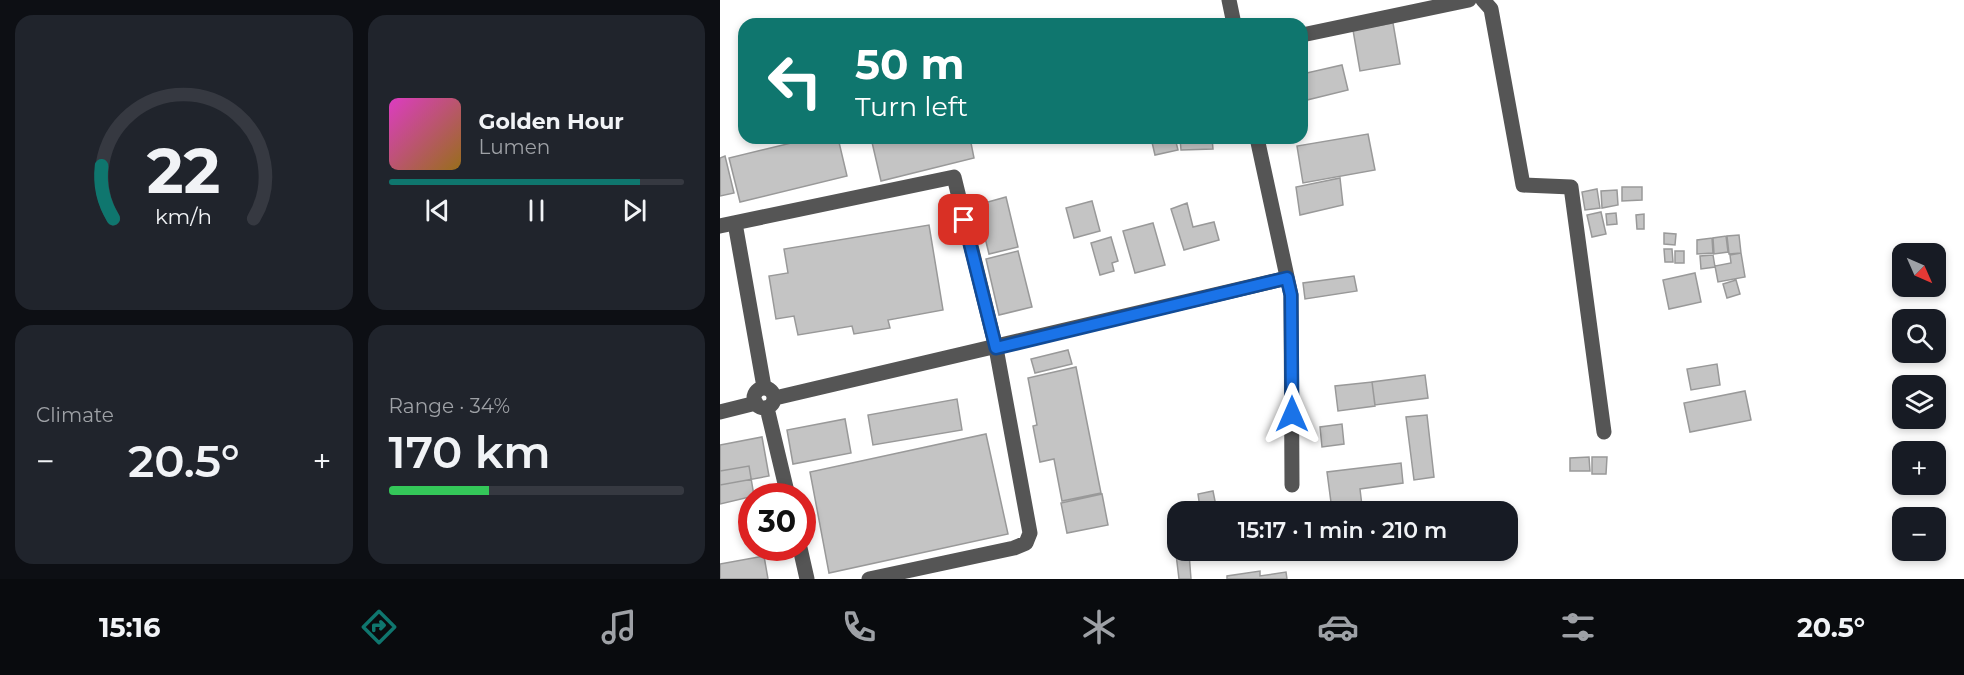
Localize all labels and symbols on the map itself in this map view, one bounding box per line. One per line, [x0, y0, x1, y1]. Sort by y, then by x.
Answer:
pin [938, 194, 989, 245]
north arrow [1892, 243, 1946, 297]
position arrow [1260, 382, 1324, 446]
speed limit sign: 30 [738, 483, 816, 561]

